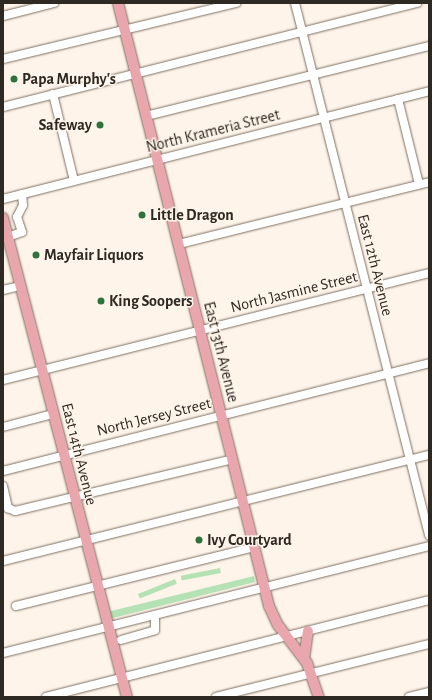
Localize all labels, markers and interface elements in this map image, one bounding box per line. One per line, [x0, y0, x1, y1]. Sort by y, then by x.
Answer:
place label: Papa Murphy's [22, 69, 116, 89]
marker: Papa Murphy's [9, 74, 19, 84]
street label: North Krameria Street [144, 105, 282, 157]
place label: Safeway [38, 115, 92, 135]
marker: Safeway [95, 120, 105, 130]
place label: Little Dragon [150, 205, 234, 225]
marker: Little Dragon [137, 210, 147, 220]
street label: East 12th Avenue [353, 212, 397, 318]
place label: Mayfair Liquors [44, 245, 144, 265]
marker: Mayfair Liquors [31, 250, 41, 260]
street label: North Jasmine Street [229, 267, 359, 317]
place label: King Soopers [109, 291, 192, 311]
marker: King Soopers [96, 296, 106, 306]
street label: East 13th Avenue [199, 300, 243, 404]
street label: North Jersey Street [95, 394, 213, 440]
street label: East 14th Avenue [57, 401, 101, 507]
place label: Ivy Courtyard [207, 530, 292, 550]
marker: Ivy Courtyard [194, 535, 204, 545]

